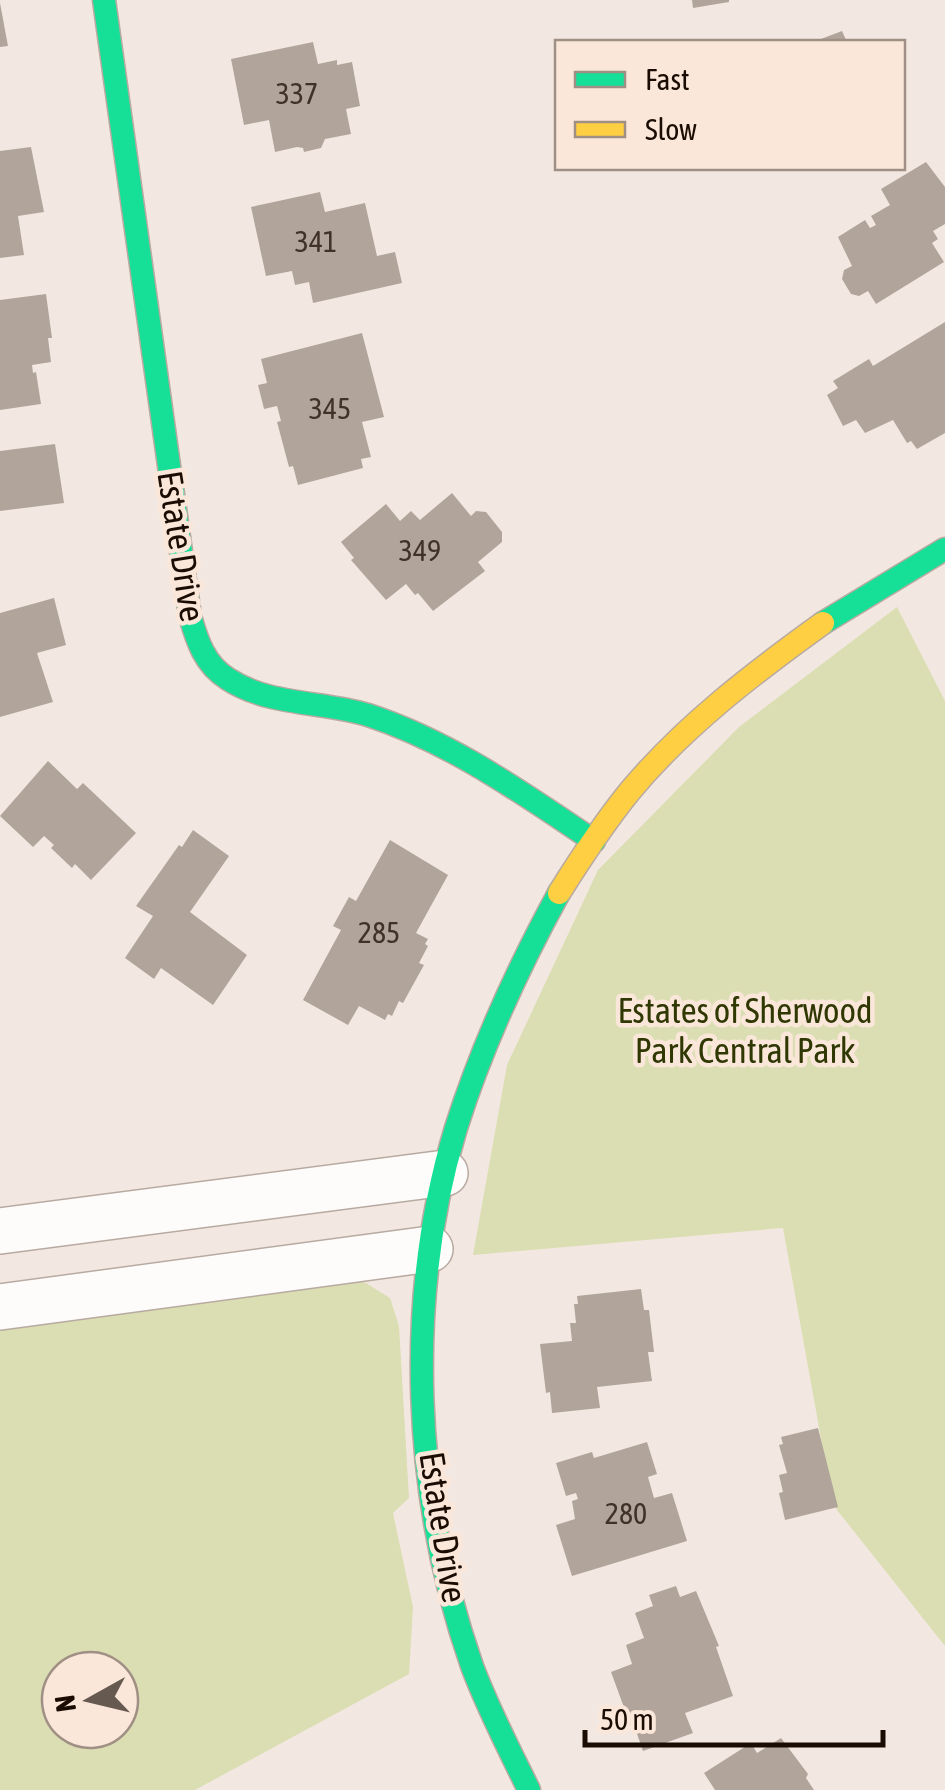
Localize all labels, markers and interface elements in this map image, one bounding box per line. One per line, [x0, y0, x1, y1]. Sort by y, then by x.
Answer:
legend [555, 40, 905, 170]
text: Fast [645, 62, 690, 96]
house number: 337 [276, 76, 318, 110]
text: Slow [645, 112, 697, 146]
house number: 341 [295, 224, 337, 258]
house number: 345 [309, 391, 351, 425]
street label: Estate Drive [150, 468, 214, 624]
house number: 349 [399, 533, 441, 567]
house number: 285 [358, 915, 400, 949]
park label: Estates of Sherwood Park Central Park [617, 990, 873, 1070]
street label: Estate Drive [412, 1449, 476, 1605]
house number: 280 [605, 1496, 647, 1530]
north arrow [40, 1650, 140, 1750]
scale bar [585, 1685, 882, 1747]
text: N [48, 1693, 82, 1714]
text: 50 m [600, 1702, 654, 1736]

